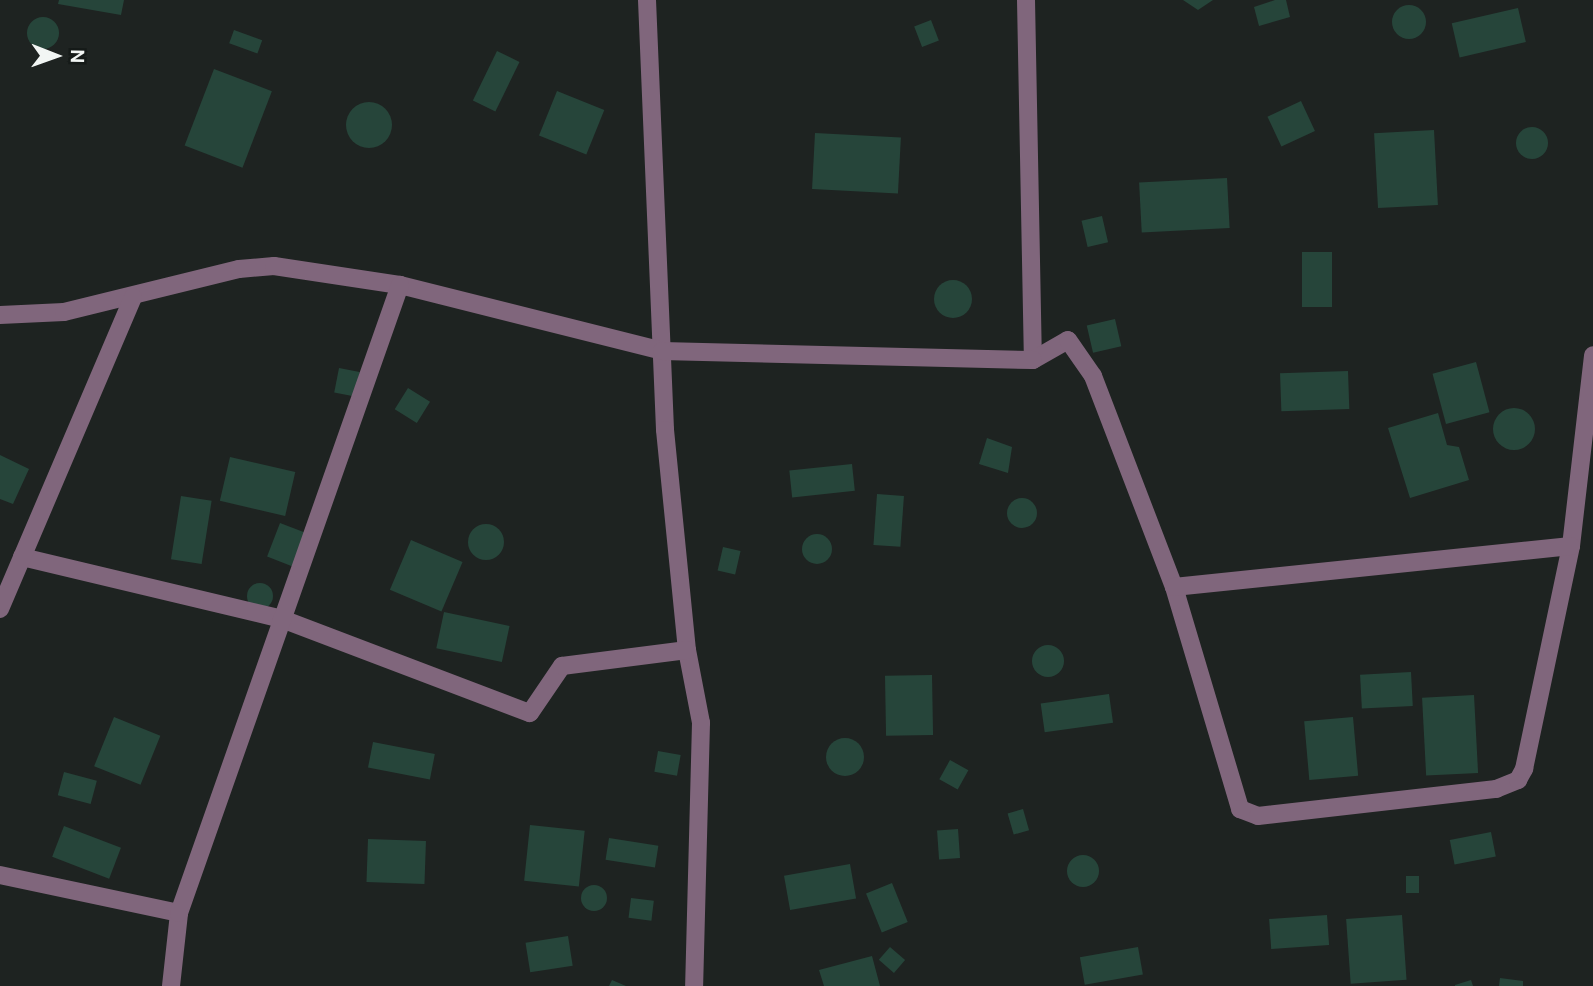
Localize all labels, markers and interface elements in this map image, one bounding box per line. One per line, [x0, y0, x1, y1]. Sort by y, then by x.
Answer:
north arrow [21, 21, 91, 91]
text: N [65, 49, 90, 64]

